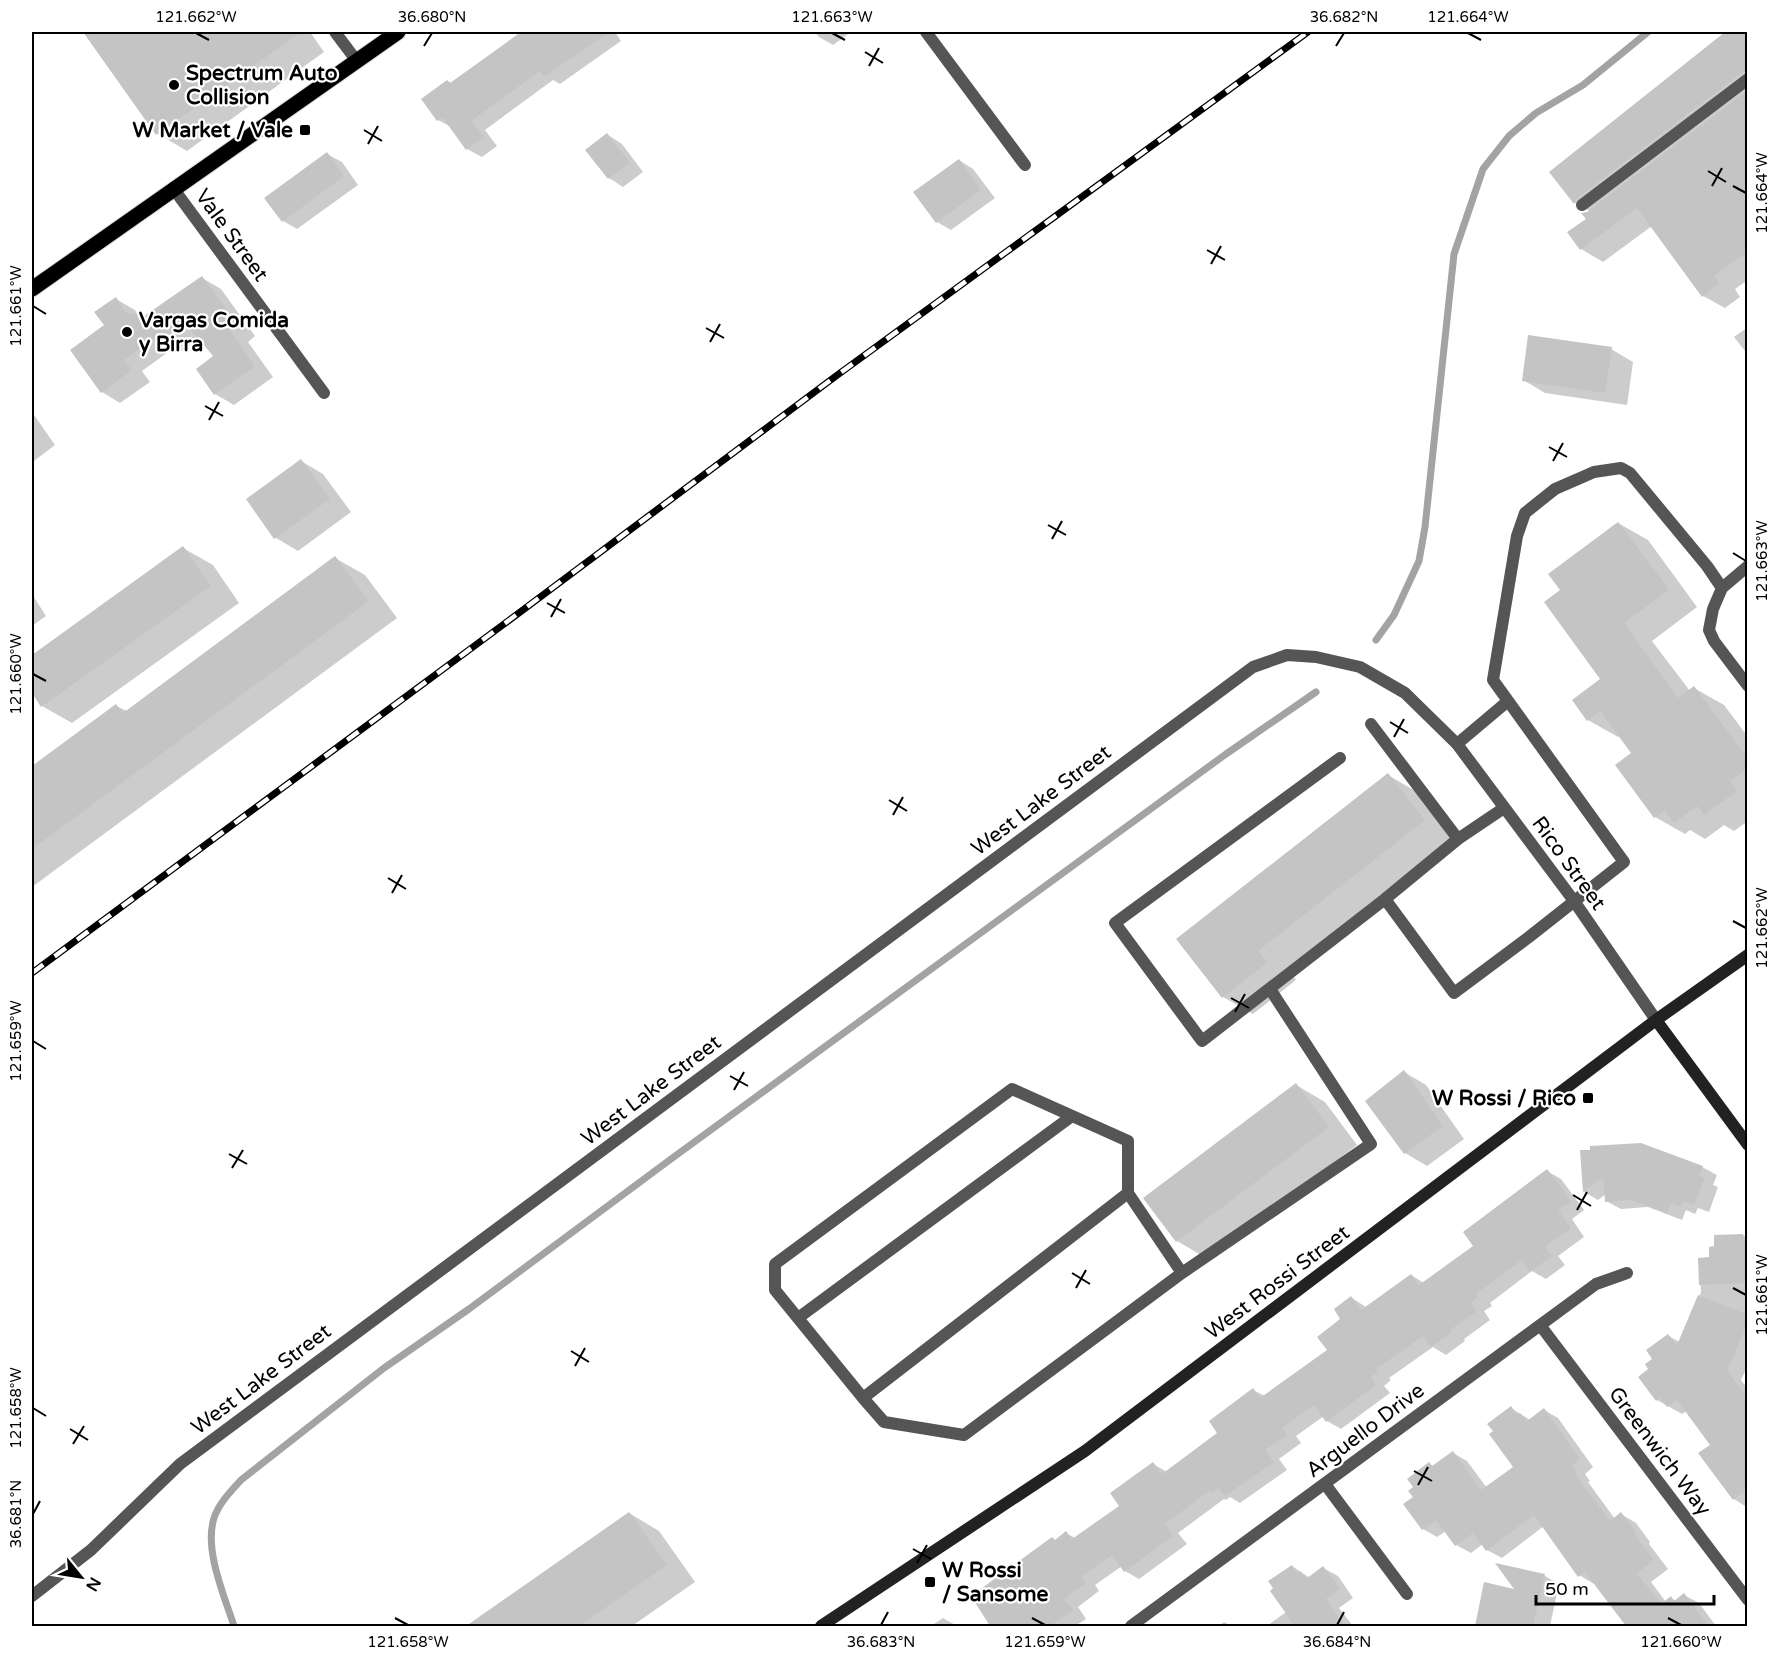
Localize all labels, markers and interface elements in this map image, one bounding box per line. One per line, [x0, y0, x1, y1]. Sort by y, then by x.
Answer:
text: 121.662°W [155, 8, 237, 26]
text: 36.680°N [398, 8, 466, 26]
text: 121.663°W [791, 8, 873, 26]
text: 36.682°N [1310, 8, 1378, 26]
text: 121.664°W [1427, 8, 1509, 26]
place label: Spectrum Auto Collision [186, 61, 338, 110]
marker: Spectrum Auto Collision [167, 78, 181, 92]
place label: W Market / Vale [132, 118, 293, 143]
marker: W Market / Vale [298, 123, 312, 137]
text: 121.664°W [1753, 152, 1771, 234]
street label: Vale Street [190, 184, 273, 286]
text: 121.661°W [7, 265, 25, 347]
place label: Vargas Comida y Birra [139, 308, 289, 357]
marker: Vargas Comida y Birra [120, 325, 134, 339]
text: 121.663°W [1753, 520, 1771, 602]
text: 121.660°W [7, 633, 25, 715]
street label: West Lake Street [967, 740, 1116, 861]
street label: Rico Street [1526, 812, 1611, 915]
text: 121.662°W [1753, 887, 1771, 969]
text: 121.659°W [7, 1000, 25, 1082]
street label: West Lake Street [577, 1030, 726, 1151]
place label: W Rossi / Rico [1432, 1086, 1576, 1111]
marker: W Rossi / Rico [1581, 1091, 1595, 1105]
street label: West Rossi Street [1200, 1220, 1354, 1345]
text: 121.661°W [1753, 1254, 1771, 1336]
street label: West Lake Street [187, 1319, 336, 1440]
text: 121.658°W [7, 1367, 25, 1449]
street label: Arguello Drive [1301, 1378, 1429, 1483]
street label: Greenwich Way [1603, 1382, 1716, 1521]
text: 36.681°N [7, 1480, 25, 1548]
north arrow [51, 1547, 111, 1607]
place label: W Rossi / Sansome [942, 1558, 1048, 1607]
scale bar [1536, 1568, 1714, 1606]
text: N [81, 1573, 105, 1595]
marker: W Rossi / Sansome [923, 1575, 937, 1589]
text: 50 m [1545, 1578, 1589, 1600]
text: 121.658°W [367, 1633, 449, 1651]
text: 36.683°N [847, 1633, 915, 1651]
text: 121.659°W [1004, 1633, 1086, 1651]
text: 36.684°N [1303, 1633, 1371, 1651]
text: 121.660°W [1640, 1633, 1722, 1651]

